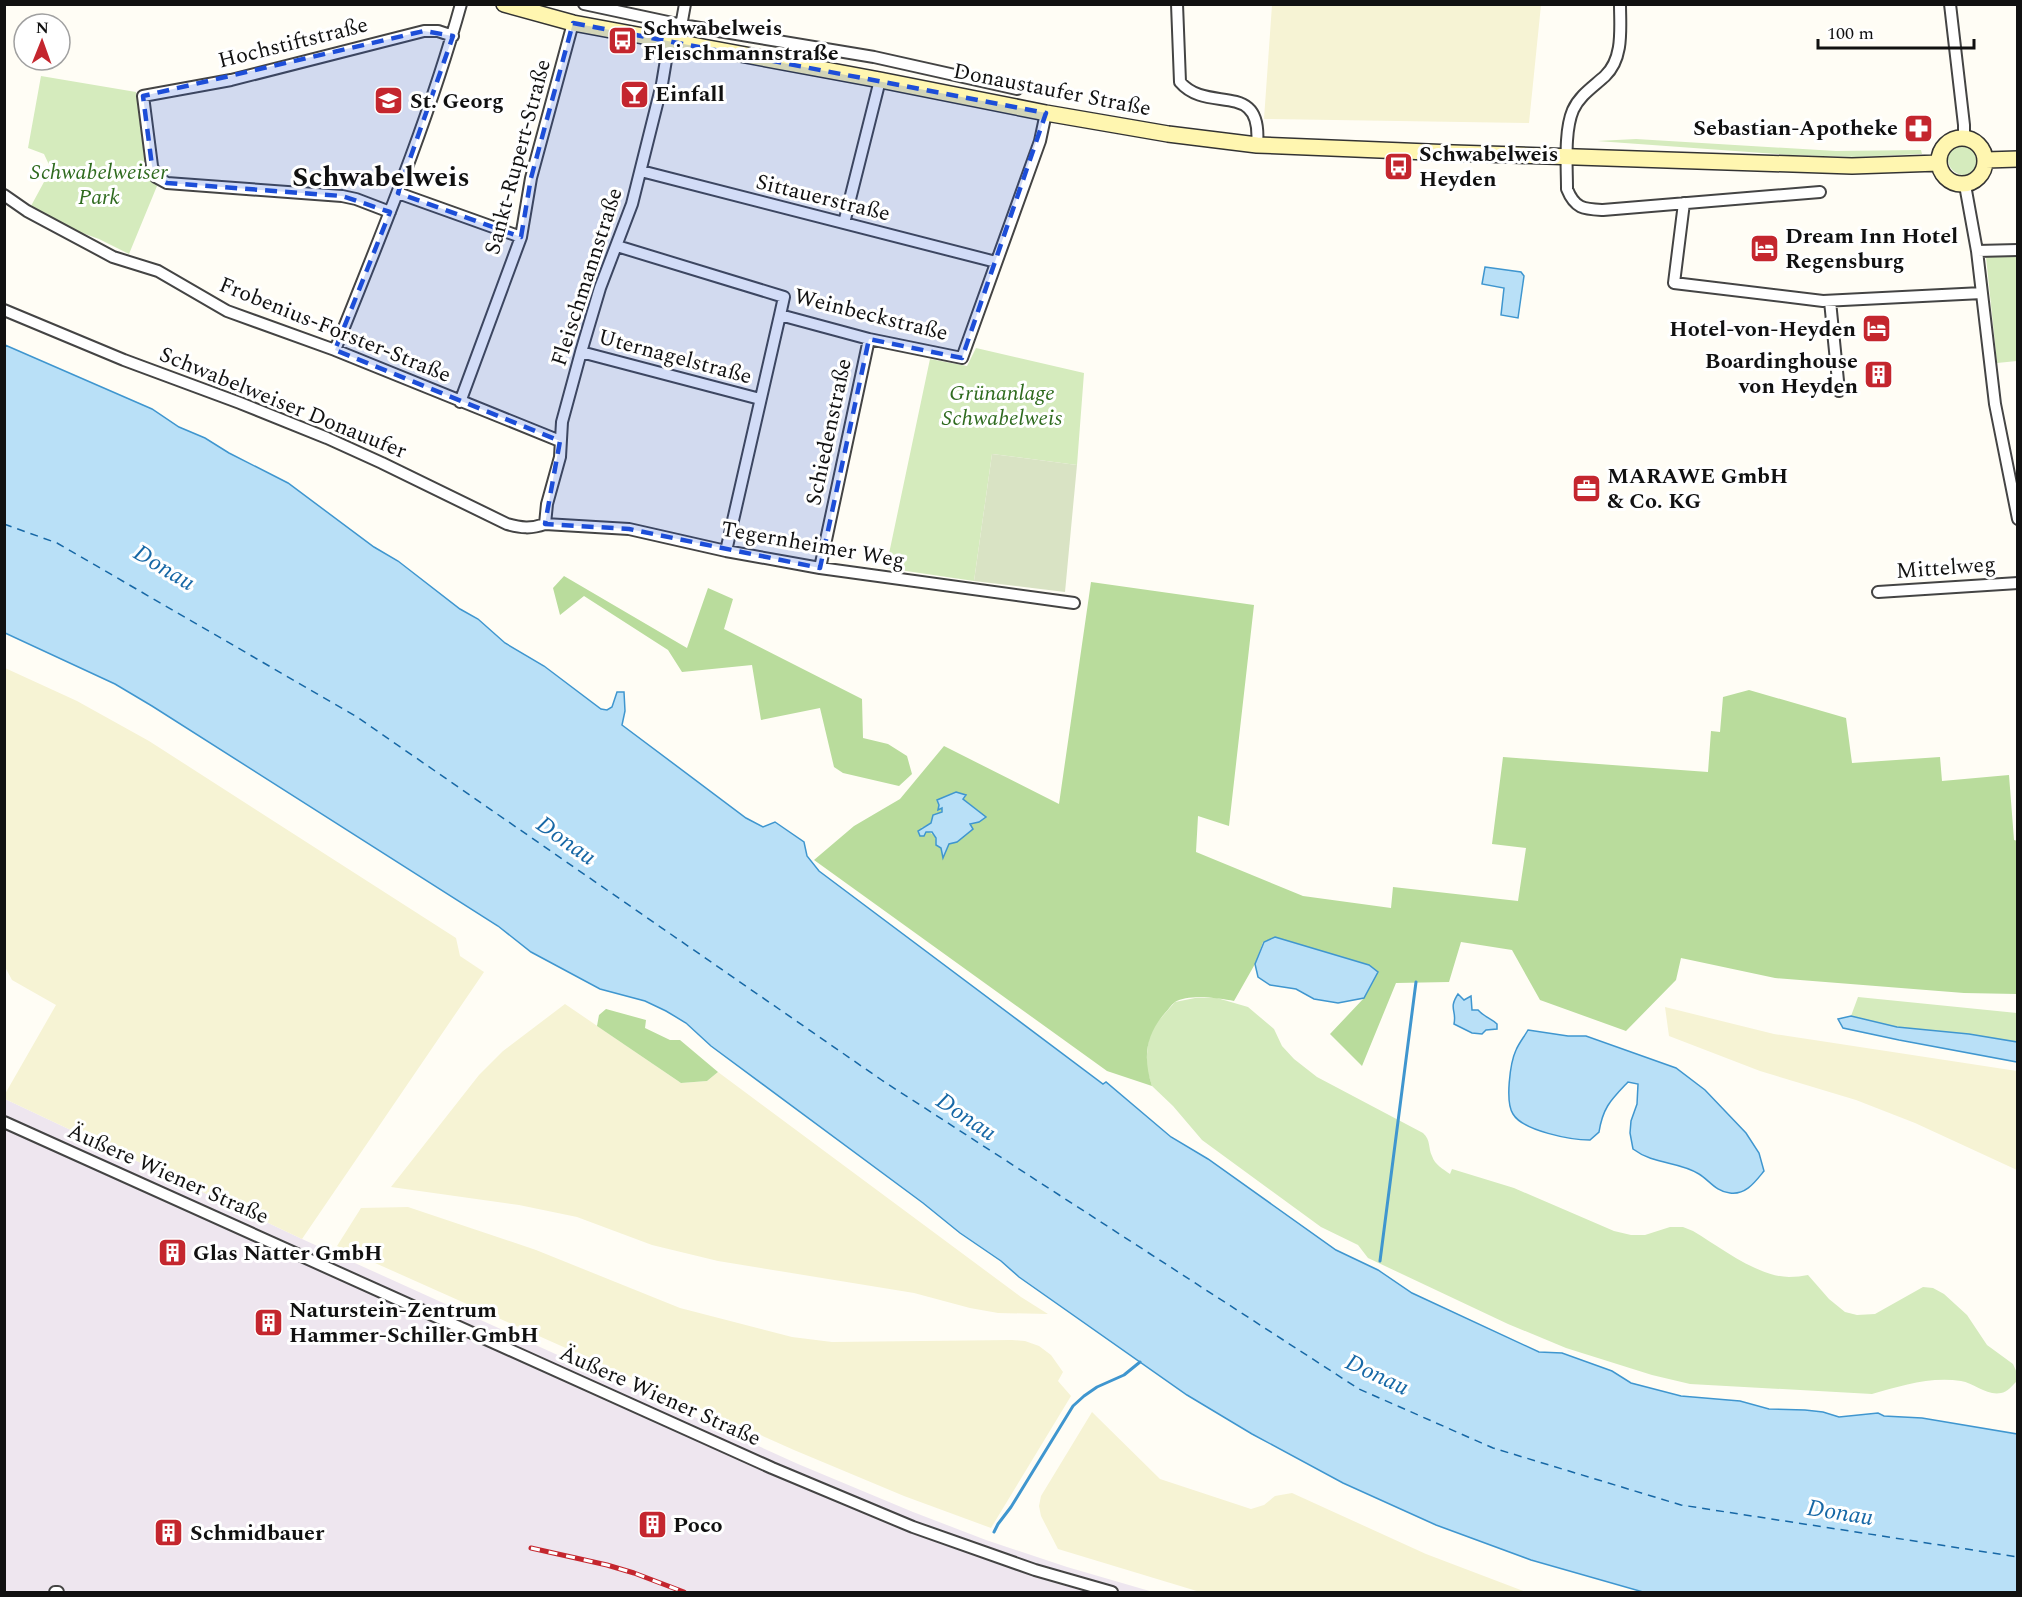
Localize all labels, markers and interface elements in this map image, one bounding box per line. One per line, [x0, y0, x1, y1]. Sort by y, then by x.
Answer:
street label: Hochstiftstraße [215, 8, 371, 78]
north arrow [12, 12, 72, 72]
place label: Schwabelweis Fleischmannstraße [643, 12, 839, 70]
scale bar [1818, 12, 1974, 50]
text: N [36, 16, 49, 40]
text: 100 m [1827, 20, 1874, 47]
bus stop icon: Schwabelweis Fleischmannstraße [606, 25, 638, 57]
street label: Donaustaufer Straße [950, 55, 1154, 125]
street label: Sankt-Rupert-Straße [476, 56, 560, 258]
bar icon: Einfall [618, 78, 650, 110]
place label: Einfall [655, 78, 725, 111]
school or university icon: St. Georg [373, 85, 405, 117]
place label: St. Georg [410, 85, 504, 118]
place label: Sebastian-Apotheke [1693, 112, 1898, 145]
pharmacy icon: Sebastian-Apotheke [1903, 112, 1935, 144]
place label: Schwabelweis Heyden [1419, 138, 1558, 196]
bus stop icon: Schwabelweis Heyden [1382, 151, 1414, 183]
park label: Schwabelweiser Park [30, 156, 168, 214]
district label: Schwabelweis [292, 156, 470, 199]
street label: Sittauerstraße [752, 165, 894, 231]
street label: Fleischmannstraße [543, 183, 631, 371]
place label: Dream Inn Hotel Regensburg [1785, 220, 1958, 278]
hotel icon: Dream Inn Hotel Regensburg [1748, 233, 1780, 265]
street label: Frobenius-Forster-Straße [214, 268, 456, 392]
street label: Weinbeckstraße [791, 280, 951, 350]
place label: Hotel-von-Heyden [1669, 313, 1856, 346]
hotel icon: Hotel-von-Heyden [1861, 313, 1893, 345]
street label: Uternagelstraße [594, 321, 756, 393]
street label: Schwabelweiser Donauufer [154, 338, 412, 468]
place label: Boardinghouse von Heyden [1705, 345, 1858, 403]
street label: Schiedenstraße [797, 355, 861, 509]
building icon: Boardinghouse von Heyden [1863, 358, 1895, 390]
park label: Grünanlage Schwabelweis [942, 377, 1062, 435]
place label: MARAWE GmbH & Co. KG [1607, 460, 1788, 518]
office icon: MARAWE GmbH & Co. KG [1570, 473, 1602, 505]
street label: Tegernheimer Weg [718, 513, 908, 577]
water label: Donau [126, 535, 202, 601]
street label: Mittelweg [1895, 548, 1997, 588]
water label: Donau [528, 807, 604, 875]
water label: Donau [928, 1083, 1004, 1151]
street label: Äußere Wiener Straße [62, 1115, 274, 1233]
building icon: Glas Natter GmbH [156, 1237, 188, 1269]
place label: Glas Natter GmbH [193, 1237, 383, 1270]
place label: Naturstein-Zentrum Hammer-Schiller GmbH [289, 1294, 539, 1352]
building icon: Naturstein-Zentrum Hammer-Schiller GmbH [252, 1307, 284, 1339]
street label: Äußere Wiener Straße [554, 1337, 766, 1455]
water label: Donau [1339, 1345, 1415, 1406]
water label: Donau [1804, 1490, 1876, 1536]
building icon: Poco [636, 1509, 668, 1541]
place label: Poco [673, 1509, 723, 1542]
building icon: Schmidbauer [153, 1517, 185, 1549]
place label: Schmidbauer [190, 1517, 325, 1550]

